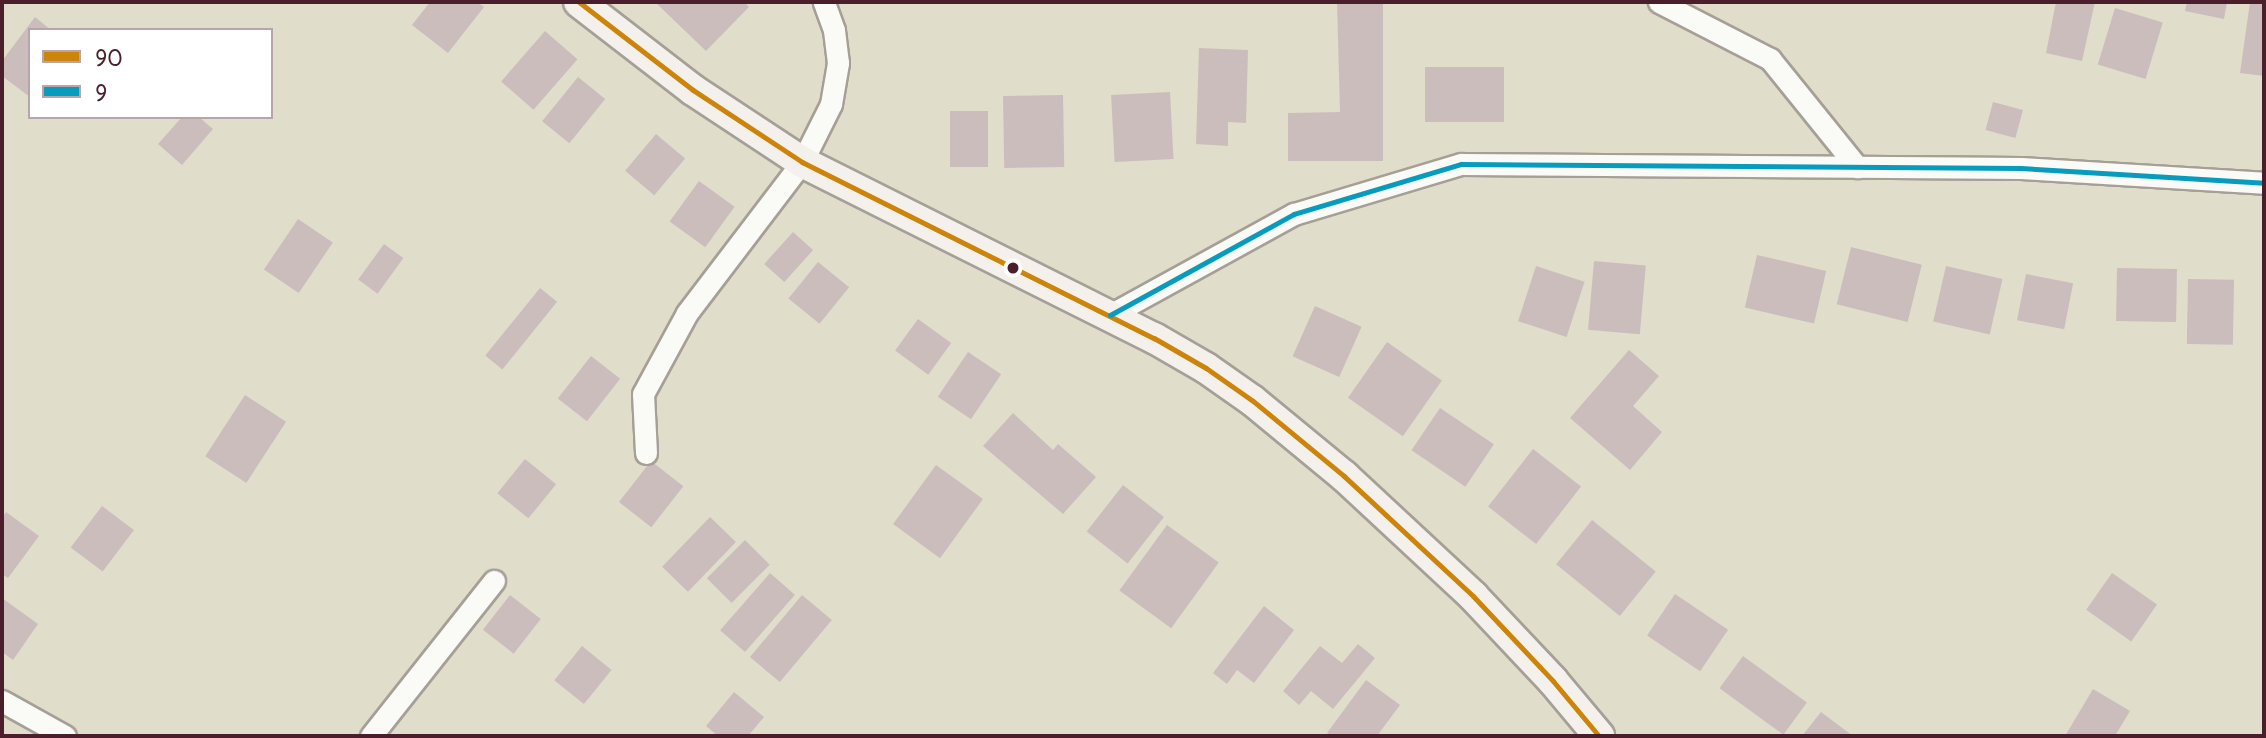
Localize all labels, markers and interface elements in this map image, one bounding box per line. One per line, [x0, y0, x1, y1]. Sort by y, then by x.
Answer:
legend [28, 28, 273, 119]
text: 90 [95, 41, 123, 73]
text: 9 [95, 76, 107, 108]
unlabelled marker [1006, 261, 1020, 275]

